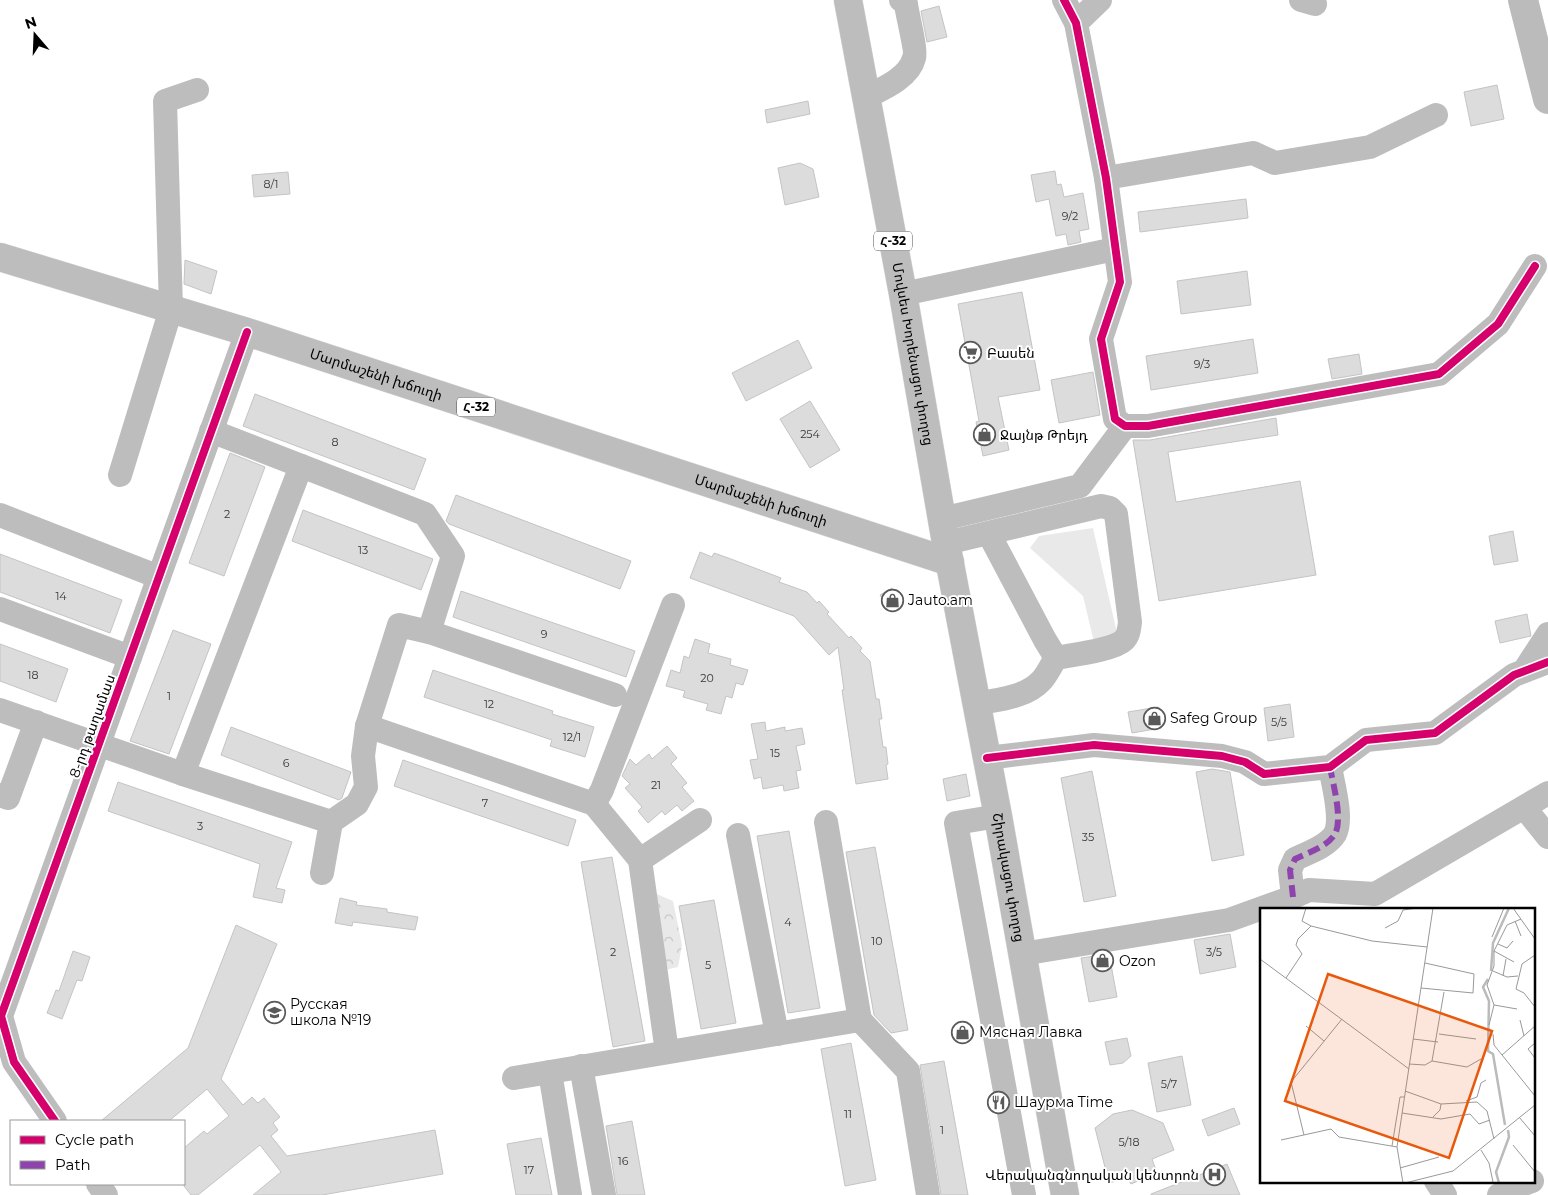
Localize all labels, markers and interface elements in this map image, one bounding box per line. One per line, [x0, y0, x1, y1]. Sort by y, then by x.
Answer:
north arrow [10, 10, 60, 60]
text: N [22, 12, 39, 33]
house number: 8/1 [263, 177, 279, 191]
house number: 9/2 [1062, 209, 1078, 223]
road number: Հ-32 [874, 232, 912, 250]
street label: Մովսես Խորենացու փողոց [888, 261, 938, 447]
supermarket icon: Բասեն [959, 341, 983, 365]
street label: Մարմաշենի խճուղի [307, 344, 445, 404]
place label: Բասեն [987, 344, 1035, 362]
house number: 9/3 [1194, 357, 1210, 371]
road number: Հ-32 [457, 398, 495, 417]
shop icon: Ջայնթ Թրեյդ [972, 423, 996, 447]
place label: Ջայնթ Թրեյդ [1000, 426, 1088, 444]
house number: 254 [800, 427, 821, 441]
house number: 8 [331, 435, 339, 449]
street label: Մարմաշենի խճուղի [692, 470, 830, 530]
house number: 2 [224, 507, 230, 521]
house number: 13 [358, 543, 368, 557]
shop icon: Jauto.am [880, 588, 904, 612]
house number: 14 [55, 589, 67, 603]
place label: Jauto.am [907, 591, 973, 609]
house number: 9 [541, 627, 548, 641]
house number: 18 [28, 668, 39, 682]
house number: 20 [700, 671, 714, 685]
street label: 8-րդ թաղամաս [65, 672, 119, 780]
house number: 1 [167, 689, 171, 703]
house number: 12 [484, 697, 494, 711]
shop icon: Safeg Group [1142, 706, 1166, 730]
place label: Safeg Group [1170, 709, 1257, 727]
house number: 5/5 [1271, 715, 1287, 729]
house number: 12/1 [563, 730, 581, 744]
house number: 15 [770, 746, 780, 760]
house number: 6 [283, 756, 290, 770]
house number: 21 [651, 778, 661, 792]
house number: 7 [482, 796, 488, 810]
street label: Շիրակացու փողոց [989, 811, 1029, 943]
house number: 3 [197, 819, 203, 833]
house number: 35 [1082, 830, 1094, 844]
inset map [1260, 908, 1536, 1182]
house number: 4 [784, 915, 792, 929]
house number: 10 [871, 934, 883, 948]
house number: 2 [610, 945, 616, 959]
house number: 3/5 [1206, 945, 1222, 959]
shop icon: Ozon [1091, 949, 1115, 973]
place label: Ozon [1119, 952, 1156, 970]
house number: 5 [705, 958, 711, 972]
place label: Русская школа №19 [290, 995, 371, 1029]
school or university icon: Русская школа №19 [262, 1000, 286, 1024]
shop icon: Мясная Лавка [951, 1020, 975, 1044]
place label: Мясная Лавка [979, 1023, 1082, 1041]
house number: 5/7 [1161, 1077, 1177, 1091]
restaurant icon: Шаурма Time [986, 1090, 1010, 1114]
place label: Шаурма Time [1014, 1093, 1113, 1111]
house number: 11 [844, 1107, 852, 1121]
legend [10, 1120, 185, 1185]
house number: 1 [940, 1123, 944, 1137]
text: Cycle path [55, 1130, 134, 1149]
house number: 5/18 [1118, 1135, 1140, 1149]
house number: 16 [618, 1154, 629, 1168]
text: Path [55, 1155, 91, 1174]
house number: 17 [524, 1163, 534, 1177]
hospital icon: Վերականգնողական կենտրոն [1203, 1163, 1227, 1187]
place label: Վերականգնողական կենտրոն [985, 1166, 1199, 1184]

